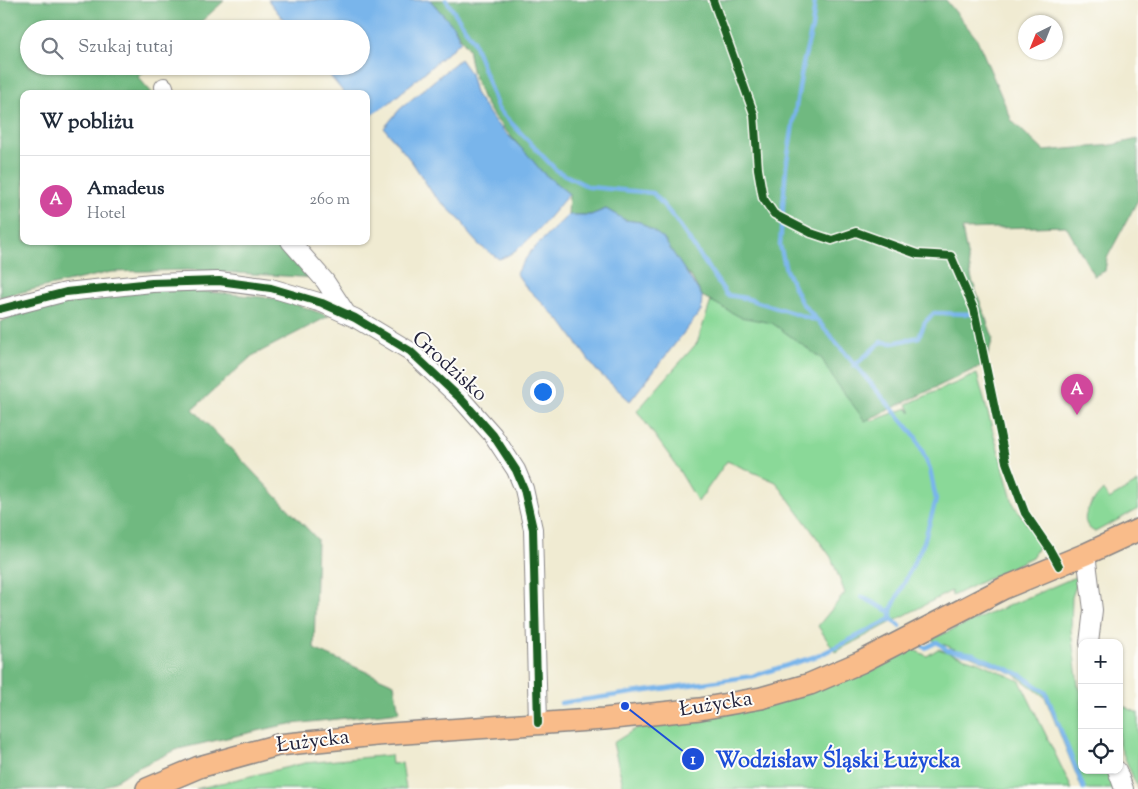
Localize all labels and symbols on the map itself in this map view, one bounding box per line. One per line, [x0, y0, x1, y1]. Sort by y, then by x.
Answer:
north arrow [1018, 15, 1063, 60]
street label: Grodzisko [404, 325, 494, 409]
pin: A [1061, 374, 1093, 415]
your location [530, 379, 556, 405]
street label: Łużycka [677, 684, 755, 726]
street label: Łużycka [275, 723, 351, 761]
callout: Wodzisław Śląski Łużycka [680, 741, 970, 778]
text: Wodzisław Śląski Łużycka [716, 744, 961, 778]
text: 1 [690, 750, 696, 771]

